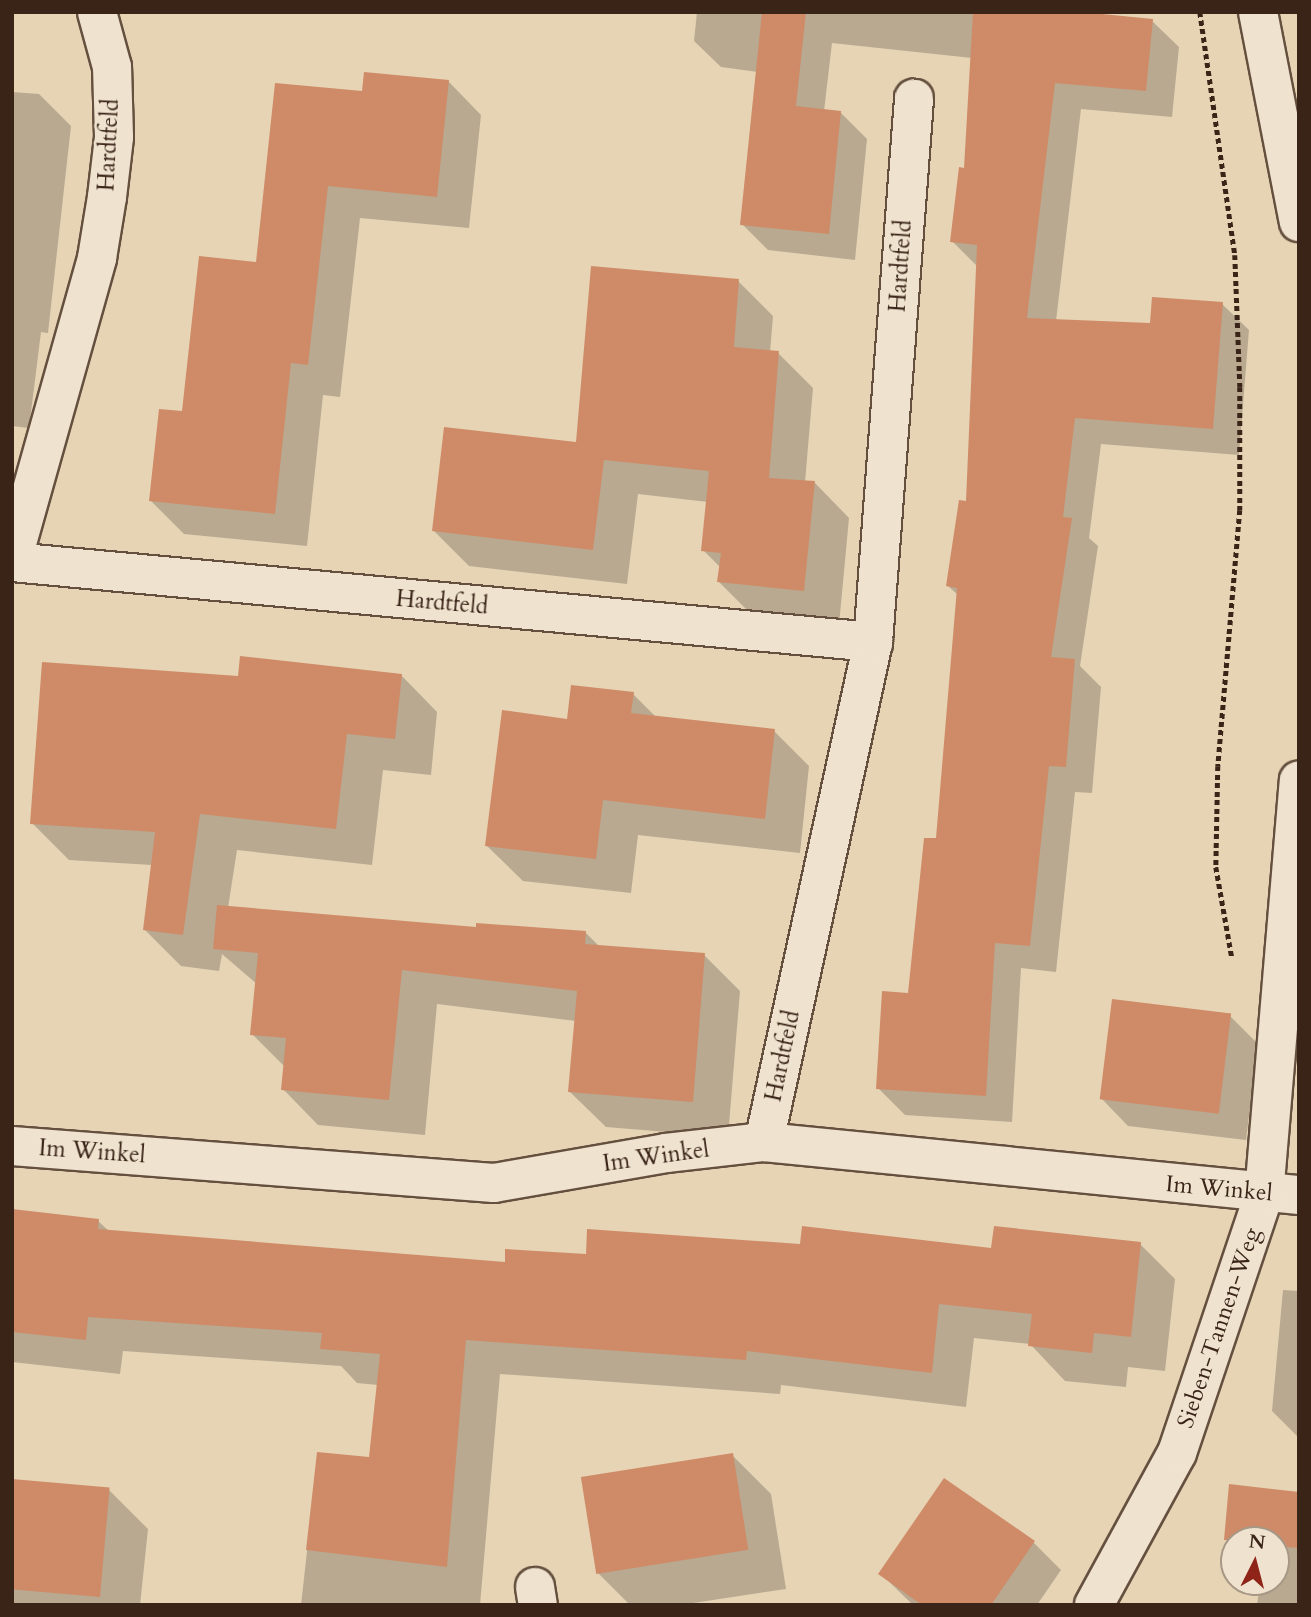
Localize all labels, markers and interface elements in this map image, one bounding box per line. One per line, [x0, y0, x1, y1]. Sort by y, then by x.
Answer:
street label: Hardtfeld [93, 98, 125, 192]
street label: Hardtfeld [884, 219, 918, 313]
street label: Hardtfeld [395, 585, 489, 621]
street label: Hardtfeld [760, 1008, 806, 1104]
street label: Im Winkel [38, 1135, 146, 1169]
street label: Im Winkel [601, 1136, 711, 1178]
street label: Im Winkel [1164, 1171, 1274, 1207]
street label: Sieben-Tannen-Weg [1172, 1224, 1266, 1432]
north arrow [1220, 1526, 1290, 1596]
text: N [1247, 1528, 1267, 1556]

